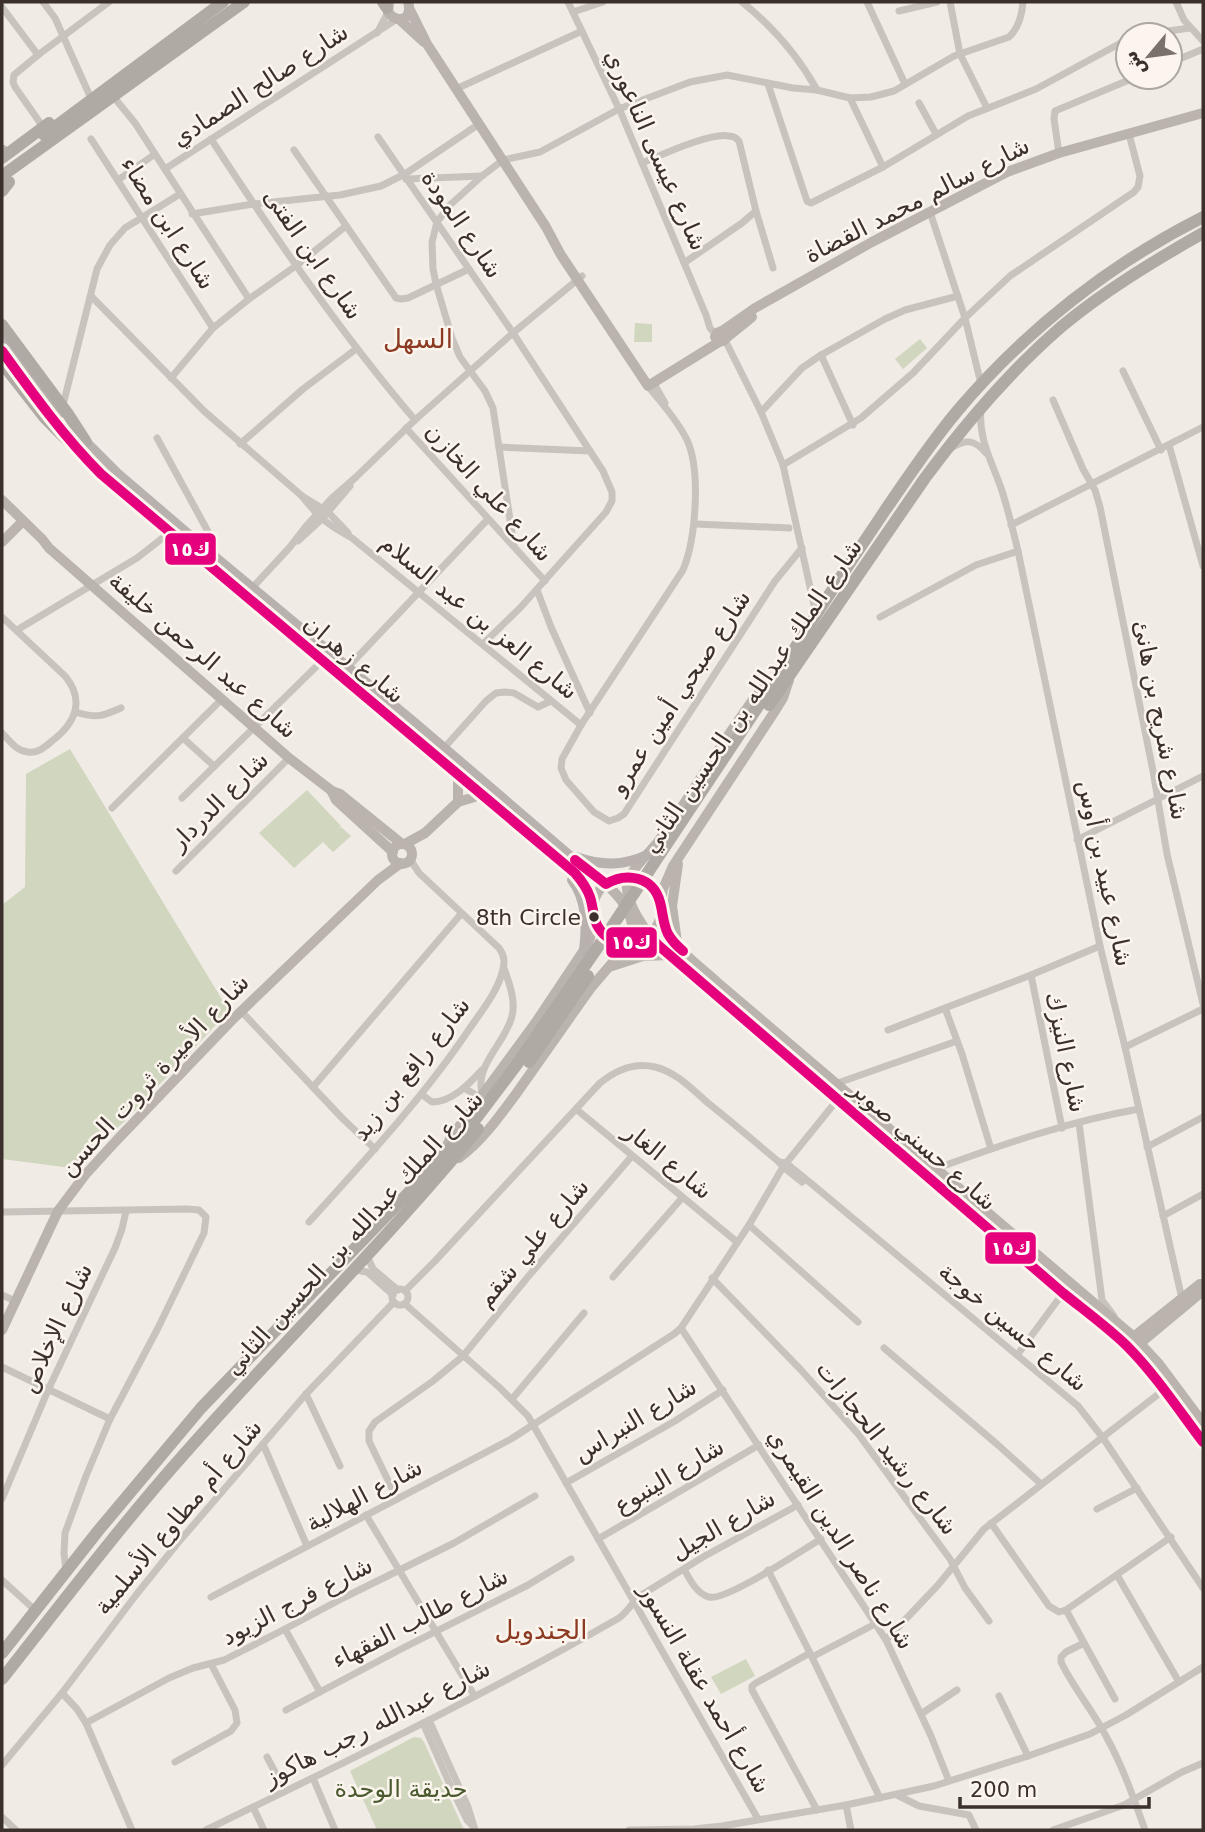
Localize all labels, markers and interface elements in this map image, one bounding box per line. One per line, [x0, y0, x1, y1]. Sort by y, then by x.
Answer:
street label: شارع صالح الصمادي [167, 18, 353, 152]
north arrow [1114, 21, 1184, 91]
street label: شارع عيسى الناعوري [599, 45, 713, 255]
text: ش [1118, 47, 1151, 81]
street label: شارع سالم محمد القضاة [800, 131, 1034, 269]
street label: شارع ابن مضاء [115, 151, 221, 295]
street label: شارع المودة [416, 165, 508, 283]
street label: شارع ابن الفتى [257, 183, 369, 325]
district label: السهل [383, 324, 453, 355]
street label: شارع علي الخازن [419, 417, 559, 567]
street label: شارع العز بن عبد السلام [374, 529, 584, 705]
line badge: ك١٥ [164, 532, 217, 566]
street label: شارع الملك عبدالله بن الحسين الثاني [636, 534, 868, 858]
text: ك١٥ [170, 538, 210, 560]
street label: شارع عبد الرحمن خليفة [103, 566, 303, 744]
street label: شارع صبحي أمين عمرو [601, 584, 756, 800]
street label: شارع زهران [298, 609, 410, 709]
street label: شارع شريح بن هانئ [1128, 618, 1194, 822]
street label: شارع الدردار [163, 746, 274, 857]
street label: شارع عبيد بن أوس [1072, 777, 1140, 969]
place label: 8th Circle [476, 905, 581, 930]
marker: 8th Circle [587, 910, 601, 924]
line badge: ك١٥ [605, 926, 658, 959]
text: ك١٥ [611, 931, 651, 953]
street label: شارع الأميرة ثروت الحسن [52, 968, 255, 1182]
street label: شارع النيزك [1040, 989, 1092, 1115]
street label: شارع رافع بن زيد [346, 992, 476, 1146]
street label: شارع حسني صوبر [843, 1073, 1002, 1216]
street label: شارع الملك عبدالله بن الحسين الثاني [219, 1085, 489, 1381]
street label: شارع الغار [617, 1116, 718, 1205]
street label: شارع علي شقم [471, 1173, 595, 1313]
line badge: ك١٥ [984, 1231, 1037, 1265]
text: ك١٥ [991, 1237, 1031, 1259]
street label: شارع حسين خوجة [933, 1257, 1093, 1397]
street label: شارع الإخلاص [14, 1259, 98, 1397]
street label: شارع رشيد الحجازات [810, 1355, 964, 1541]
street label: شارع النبراس [568, 1372, 702, 1468]
street label: شارع أم مطاوع الأسلمية [87, 1413, 268, 1620]
street label: شارع ناصر الدين القيمري [762, 1424, 920, 1654]
street label: شارع الينبوع [609, 1432, 729, 1520]
street label: شارع الهلالية [301, 1453, 427, 1537]
street label: شارع الجيل [666, 1484, 780, 1566]
street label: شارع فرج الزيود [217, 1551, 377, 1651]
street label: شارع طالب الفقهاء [327, 1562, 513, 1674]
street label: شارع أحمد عقلة النسور [633, 1576, 778, 1798]
district label: الجندويل [495, 1615, 587, 1646]
street label: شارع عبدالله رجب هاكوز [258, 1654, 495, 1793]
scale bar [960, 1766, 1149, 1810]
park label: حديقة الوحدة [334, 1775, 468, 1803]
text: 200 m [970, 1778, 1037, 1802]

